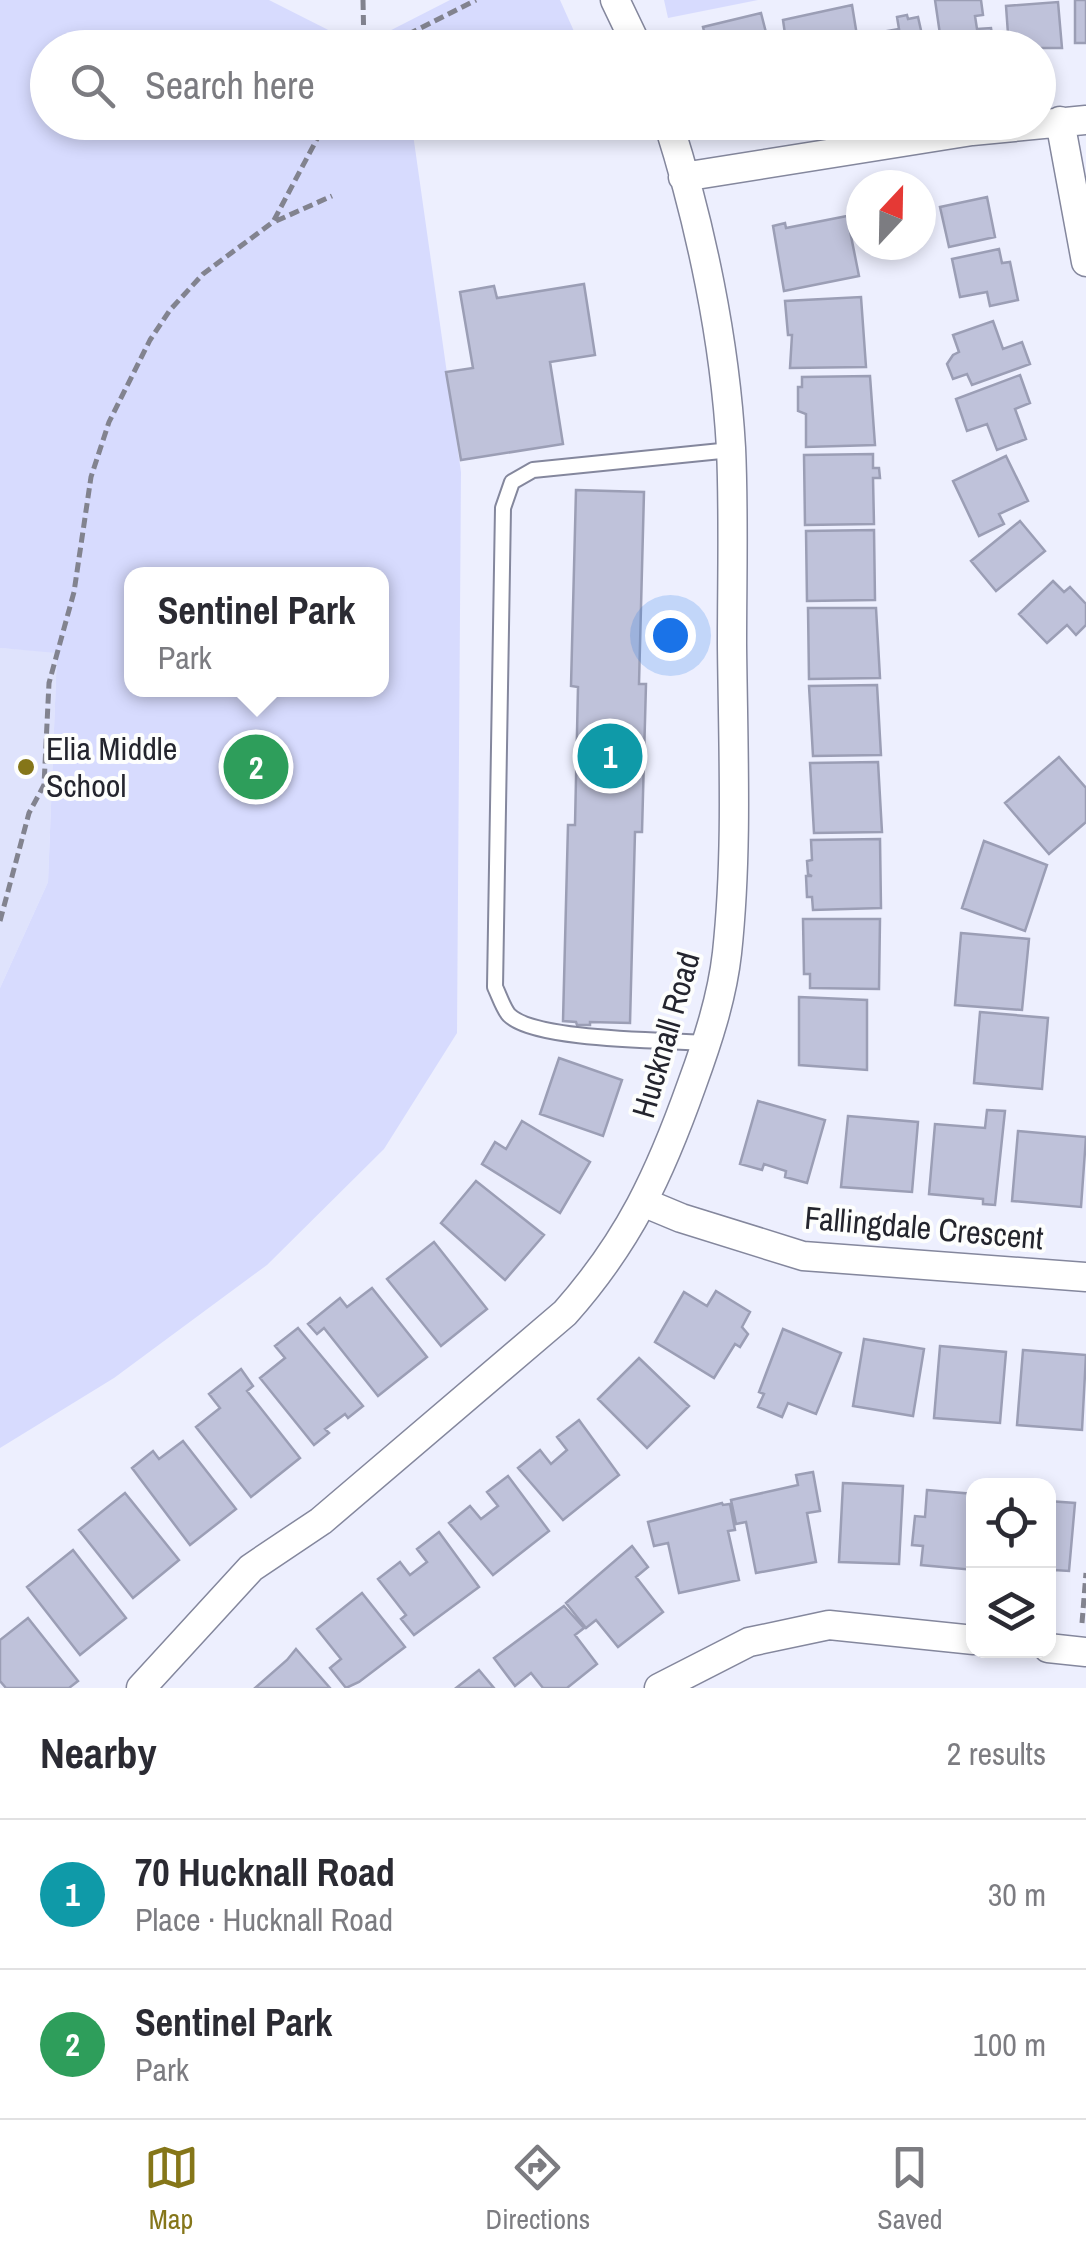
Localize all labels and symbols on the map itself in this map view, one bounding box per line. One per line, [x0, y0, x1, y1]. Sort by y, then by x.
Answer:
north arrow [846, 170, 936, 260]
your location [645, 610, 696, 661]
pin: 1 [578, 718, 642, 794]
place label: Elia Middle School [46, 727, 177, 807]
pin: 2 [224, 730, 288, 804]
marker: Elia Middle School [15, 756, 37, 778]
street label: Hucknall Road [621, 947, 710, 1123]
street label: Fallingdale Crescent [803, 1196, 1045, 1259]

